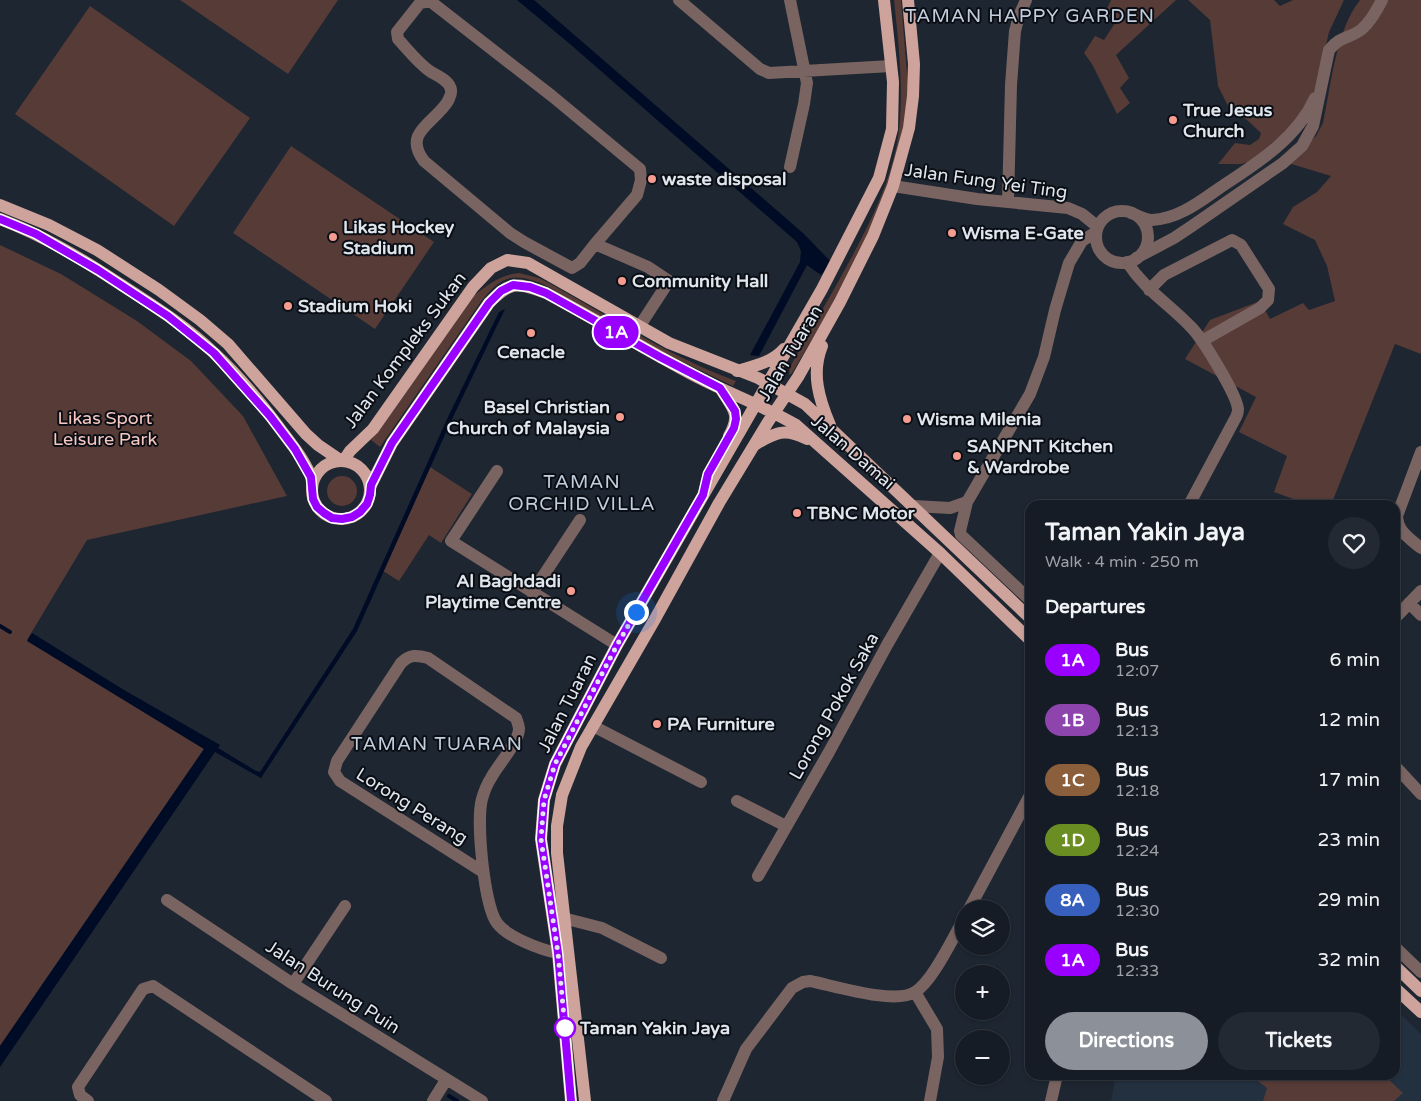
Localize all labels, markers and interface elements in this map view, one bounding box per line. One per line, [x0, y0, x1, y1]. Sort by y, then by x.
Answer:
district label: TAMAN HAPPY GARDEN [905, 5, 1155, 27]
place label: True Jesus Church [1182, 99, 1273, 142]
marker: True Jesus Church [1167, 114, 1179, 126]
street label: Jalan Fung Yei Ting [903, 159, 1069, 203]
place label: waste disposal [662, 168, 786, 190]
marker: waste disposal [646, 173, 658, 185]
place label: Likas Hockey Stadium [343, 216, 455, 259]
place label: Wisma E-Gate [962, 222, 1084, 244]
marker: Wisma E-Gate [946, 227, 958, 239]
marker: Likas Hockey Stadium [327, 231, 339, 243]
street label: Jalan Kompleks Sukan [339, 268, 471, 432]
place label: Community Hall [632, 270, 768, 292]
marker: Community Hall [616, 275, 628, 287]
place label: Stadium Hoki [298, 295, 412, 317]
marker: Stadium Hoki [282, 300, 294, 312]
street label: Jalan Tuaran [753, 301, 827, 405]
line badge: 1A [594, 316, 638, 348]
text: 1A [604, 321, 628, 343]
marker: Cenacle [525, 327, 537, 339]
place label: Cenacle [497, 341, 565, 363]
place label: Basel Christian Church of Malaysia [447, 396, 610, 439]
park label: Likas Sport Leisure Park [53, 407, 157, 450]
place label: Wisma Milenia [917, 408, 1041, 430]
street label: Jalan Damai [807, 410, 899, 494]
marker: Basel Christian Church of Malaysia [614, 411, 626, 423]
marker: Wisma Milenia [901, 413, 913, 425]
place label: SANPNT Kitchen & Wardrobe [967, 435, 1113, 478]
marker: SANPNT Kitchen & Wardrobe [951, 450, 963, 462]
district label: TAMAN ORCHID VILLA [508, 471, 656, 515]
place label: TBNC Motor [806, 502, 916, 524]
marker: TBNC Motor [791, 507, 803, 519]
button: heart [1328, 517, 1380, 569]
text: Taman Yakin Jaya [1045, 518, 1245, 547]
text: Walk · 4 min · 250 m [1045, 552, 1199, 572]
place label: Al Baghdadi Playtime Centre [425, 570, 561, 613]
marker: Al Baghdadi Playtime Centre [565, 585, 577, 597]
text: Departures [1045, 596, 1145, 618]
your location [624, 600, 649, 625]
street label: Lorong Pokok Saka [784, 629, 884, 783]
text: Bus [1115, 639, 1149, 661]
text: 1A [1060, 649, 1085, 671]
text: 6 min [1329, 649, 1380, 671]
street label: Jalan Tuaran [533, 650, 601, 756]
text: 12:07 [1115, 661, 1159, 681]
text: Bus [1115, 699, 1149, 721]
text: 1B [1061, 709, 1084, 731]
text: 12 min [1317, 709, 1380, 731]
place label: PA Furniture [667, 713, 775, 735]
marker: PA Furniture [651, 718, 663, 730]
text: 12:13 [1115, 721, 1159, 741]
district label: TAMAN TUARAN [351, 733, 523, 755]
text: Bus [1115, 759, 1149, 781]
street label: Lorong Perang [352, 763, 472, 849]
text: 1C [1061, 769, 1084, 791]
text: 17 min [1317, 769, 1380, 791]
text: 12:18 [1115, 781, 1159, 801]
text: Bus [1115, 819, 1149, 841]
text: 1D [1060, 829, 1085, 851]
text: 23 min [1317, 829, 1380, 851]
text: 12:24 [1115, 841, 1159, 861]
text: Bus [1115, 879, 1149, 901]
text: 8A [1060, 889, 1085, 911]
text: 29 min [1317, 889, 1380, 911]
map controls [955, 900, 1010, 1085]
button: layers [955, 900, 1010, 955]
text: 12:30 [1115, 901, 1159, 921]
street label: Jalan Burung Puin [262, 935, 404, 1039]
text: Bus [1115, 939, 1149, 961]
text: 1A [1060, 949, 1085, 971]
text: 32 min [1317, 949, 1380, 971]
text: 12:33 [1115, 961, 1159, 981]
button: + [955, 965, 1010, 1020]
button: Directions [1045, 1012, 1208, 1070]
button: Tickets [1218, 1012, 1380, 1070]
marker: Taman Yakin Jaya [554, 1017, 576, 1039]
place label: Taman Yakin Jaya [579, 1017, 730, 1039]
button: − [955, 1030, 1010, 1085]

